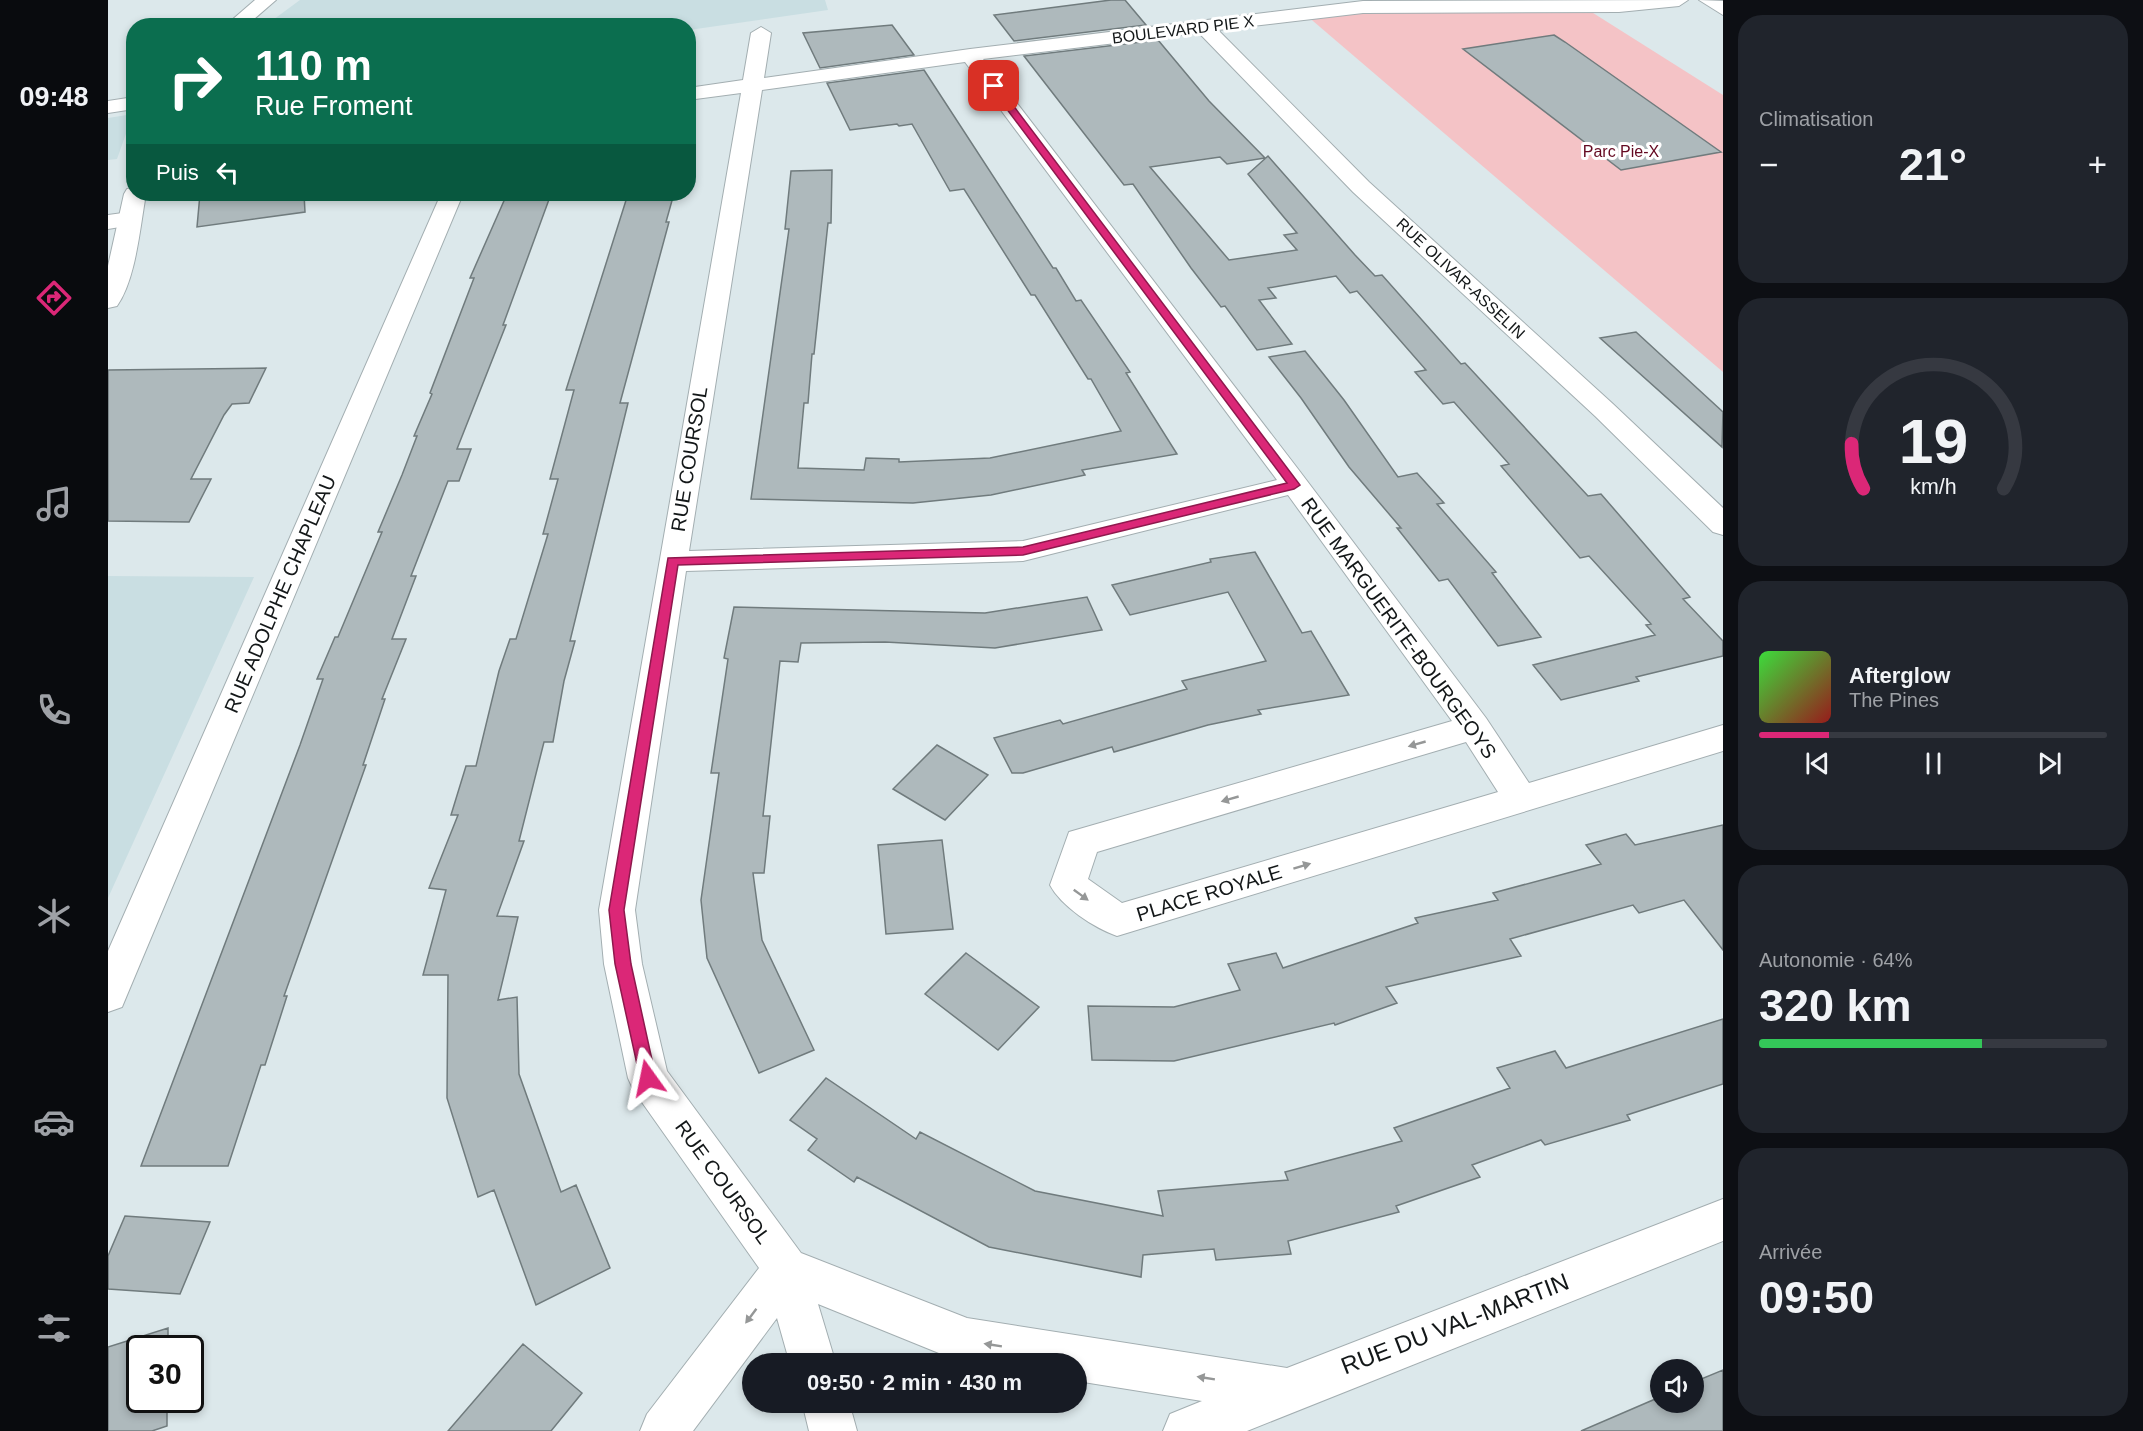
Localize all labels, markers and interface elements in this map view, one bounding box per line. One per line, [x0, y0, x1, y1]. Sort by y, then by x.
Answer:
street label: BOULEVARD PIE X [1111, 12, 1255, 47]
icon: right [156, 42, 234, 120]
text: 110 m [255, 42, 372, 89]
pin [968, 60, 1019, 111]
icon: arrive [977, 69, 1010, 102]
text: 09:48 [19, 82, 89, 112]
text: Rue Froment [255, 91, 413, 121]
text: Climatisation [1759, 108, 1873, 130]
text: 21° [1899, 139, 1967, 190]
park label: Parc Pie-X [1583, 143, 1660, 160]
text: − [1759, 146, 1778, 183]
text: + [2088, 146, 2107, 183]
icon: left [211, 156, 244, 189]
text: Puis [156, 160, 199, 185]
street label: RUE OLIVAR-ASSELIN [1393, 215, 1528, 342]
icon: directions [33, 277, 75, 319]
street label: RUE COURSOL [667, 385, 711, 533]
text: 19 [1898, 407, 1968, 476]
street label: RUE ADOLPHE CHAPLEAU [220, 472, 340, 716]
text: km/h [1910, 476, 1956, 500]
icon: music [33, 483, 75, 525]
street label: RUE MARGUERITE-BOURGEOYS [1297, 493, 1501, 763]
text: Afterglow [1849, 663, 1950, 688]
icon: phone [33, 689, 75, 731]
text: The Pines [1849, 689, 1939, 711]
one-way arrow [1408, 740, 1426, 749]
icon: previous [1801, 747, 1834, 780]
icon: pause [1917, 747, 1950, 780]
icon: next [2033, 747, 2066, 780]
one-way arrow [1221, 795, 1239, 804]
street label: PLACE ROYALE [1134, 860, 1284, 926]
one-way arrow [1293, 861, 1311, 870]
one-way arrow [1074, 888, 1089, 900]
icon: climate [33, 895, 75, 937]
text: Autonomie · 64% [1759, 949, 1912, 971]
text: 320 km [1759, 980, 1912, 1031]
position arrow [616, 1046, 680, 1110]
icon: car [33, 1101, 75, 1143]
street label: RUE COURSOL [671, 1116, 775, 1248]
text: Arrivée [1759, 1241, 1822, 1263]
street label: RUE DU VAL-MARTIN [1337, 1268, 1573, 1379]
text: 09:50 [1759, 1272, 1874, 1323]
icon: filters [33, 1307, 75, 1349]
one-way arrow [745, 1308, 757, 1324]
speed limit sign: 30 [126, 1335, 204, 1413]
one-way arrow [983, 1340, 1002, 1349]
map controls [1650, 1359, 1704, 1413]
button: sound [1650, 1359, 1704, 1413]
text: 09:50 · 2 min · 430 m [807, 1370, 1022, 1395]
one-way arrow [1197, 1374, 1216, 1383]

